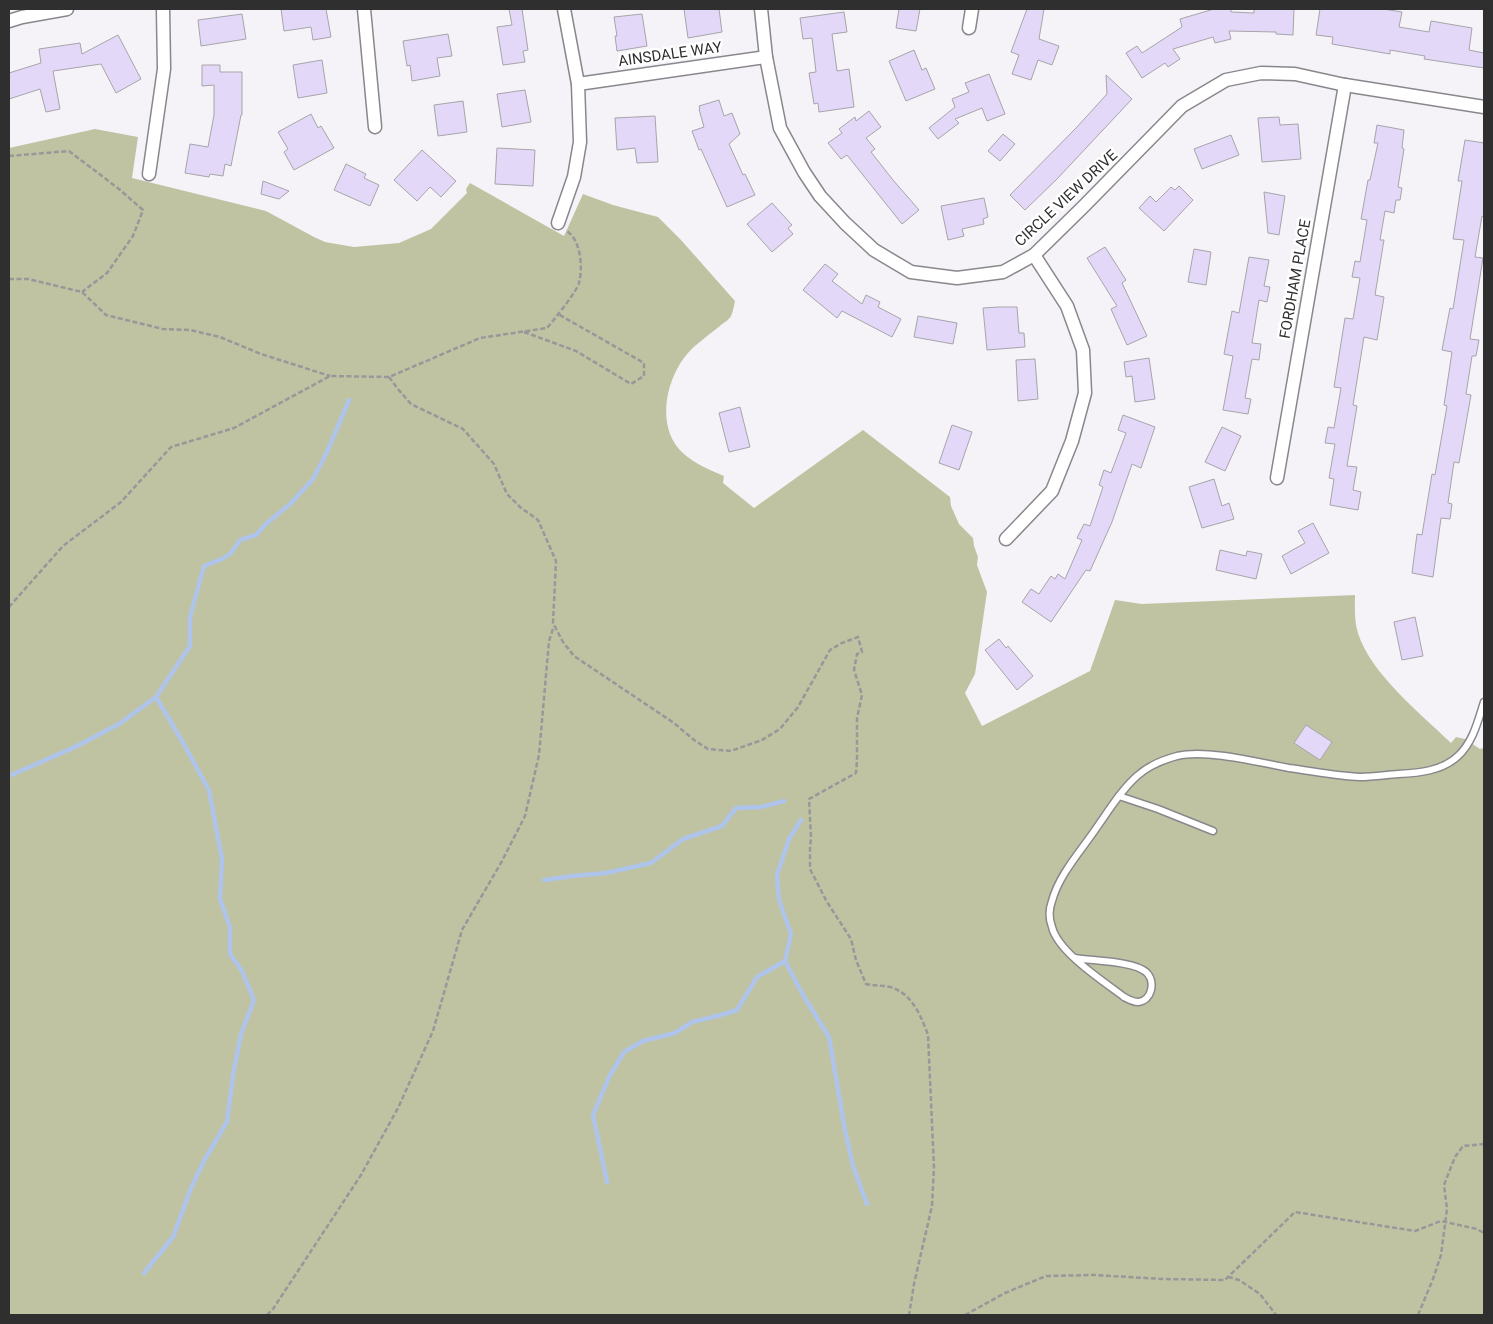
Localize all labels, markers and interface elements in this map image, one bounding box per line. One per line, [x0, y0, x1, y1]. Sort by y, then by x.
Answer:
street label: AINSDALE WAY [617, 38, 723, 70]
street label: CIRCLE VIEW DRIVE [1011, 146, 1121, 250]
street label: FORDHAM PLACE [1276, 217, 1314, 340]

